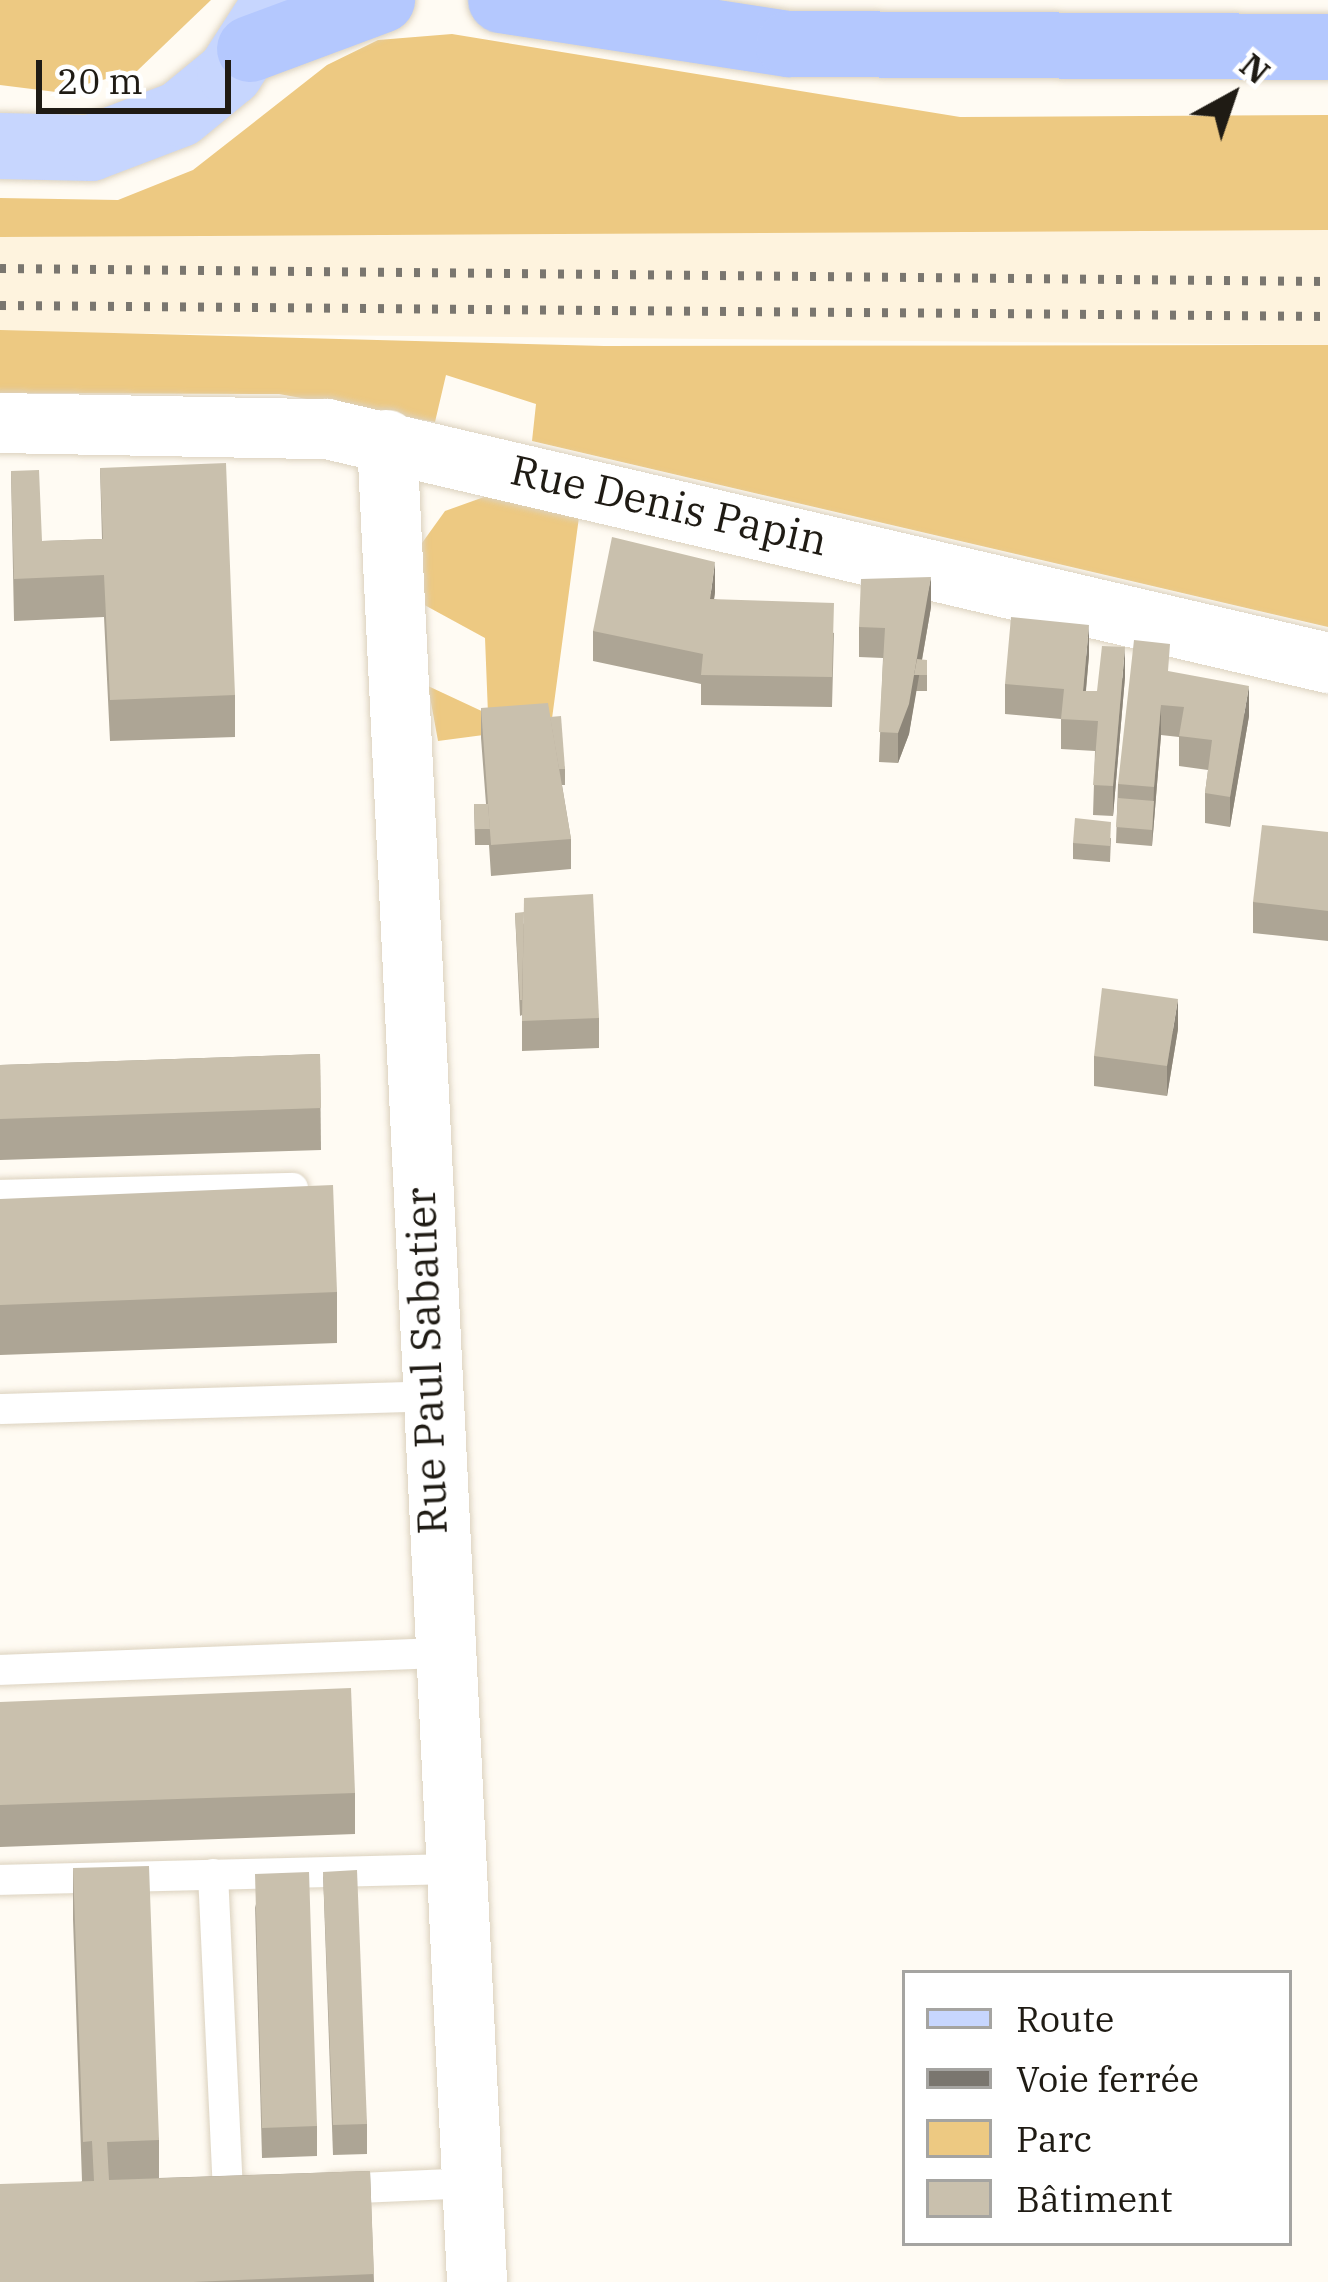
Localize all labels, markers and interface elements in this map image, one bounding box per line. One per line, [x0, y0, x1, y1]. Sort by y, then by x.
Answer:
scale bar [42, 36, 237, 110]
north arrow [1172, 36, 1292, 156]
text: N [1232, 43, 1279, 93]
text: 20 m [57, 57, 143, 104]
street label: Rue Denis Papin [506, 444, 832, 566]
street label: Rue Paul Sabatier [395, 1187, 457, 1535]
legend [902, 1970, 1292, 2246]
text: Route [1016, 1995, 1114, 2042]
text: Voie ferrée [1016, 2055, 1199, 2102]
text: Parc [1016, 2115, 1092, 2162]
text: Bâtiment [1016, 2175, 1173, 2222]

